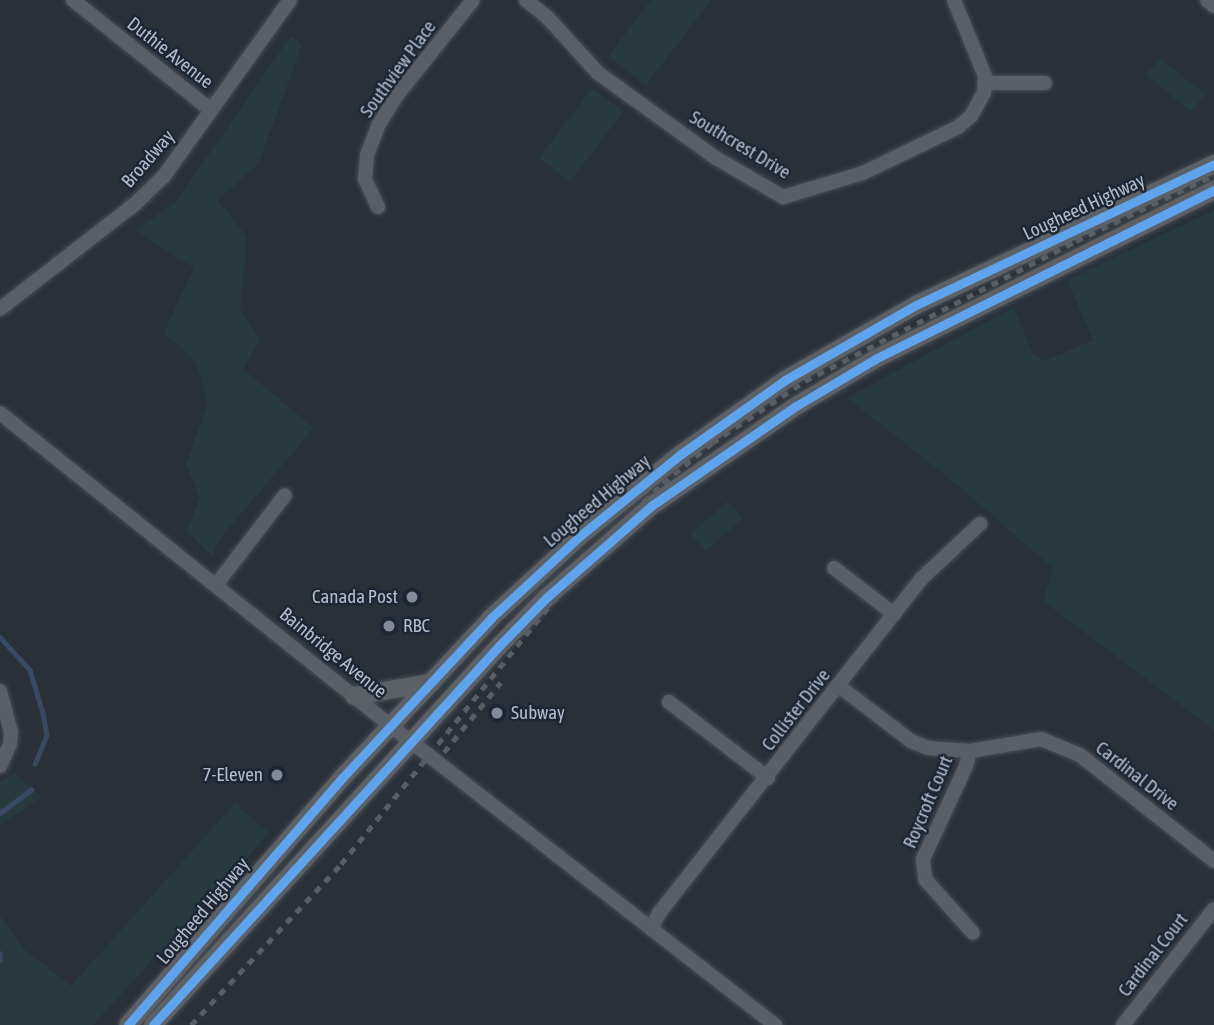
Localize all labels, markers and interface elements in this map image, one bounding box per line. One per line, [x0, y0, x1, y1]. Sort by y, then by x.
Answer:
street label: Duthie Avenue [123, 12, 217, 94]
street label: Southview Place [355, 16, 441, 122]
street label: Southcrest Drive [685, 106, 795, 184]
street label: Broadway [117, 125, 179, 193]
street label: Lougheed Highway [1019, 169, 1149, 245]
street label: Lougheed Highway [539, 450, 655, 552]
place label: Canada Post [312, 586, 398, 608]
marker: Canada Post [404, 589, 420, 605]
street label: Bainbridge Avenue [275, 603, 391, 703]
place label: RBC [403, 615, 430, 637]
marker: RBC [381, 618, 397, 634]
street label: Collister Drive [757, 665, 835, 755]
place label: Subway [511, 702, 565, 724]
marker: Subway [489, 705, 505, 721]
street label: Cardinal Drive [1091, 737, 1183, 815]
street label: Roycroft Court [898, 752, 958, 852]
place label: 7-Eleven [202, 764, 263, 786]
marker: 7-Eleven [269, 767, 285, 783]
street label: Lougheed Highway [152, 853, 254, 969]
street label: Cardinal Court [1113, 909, 1193, 1001]

